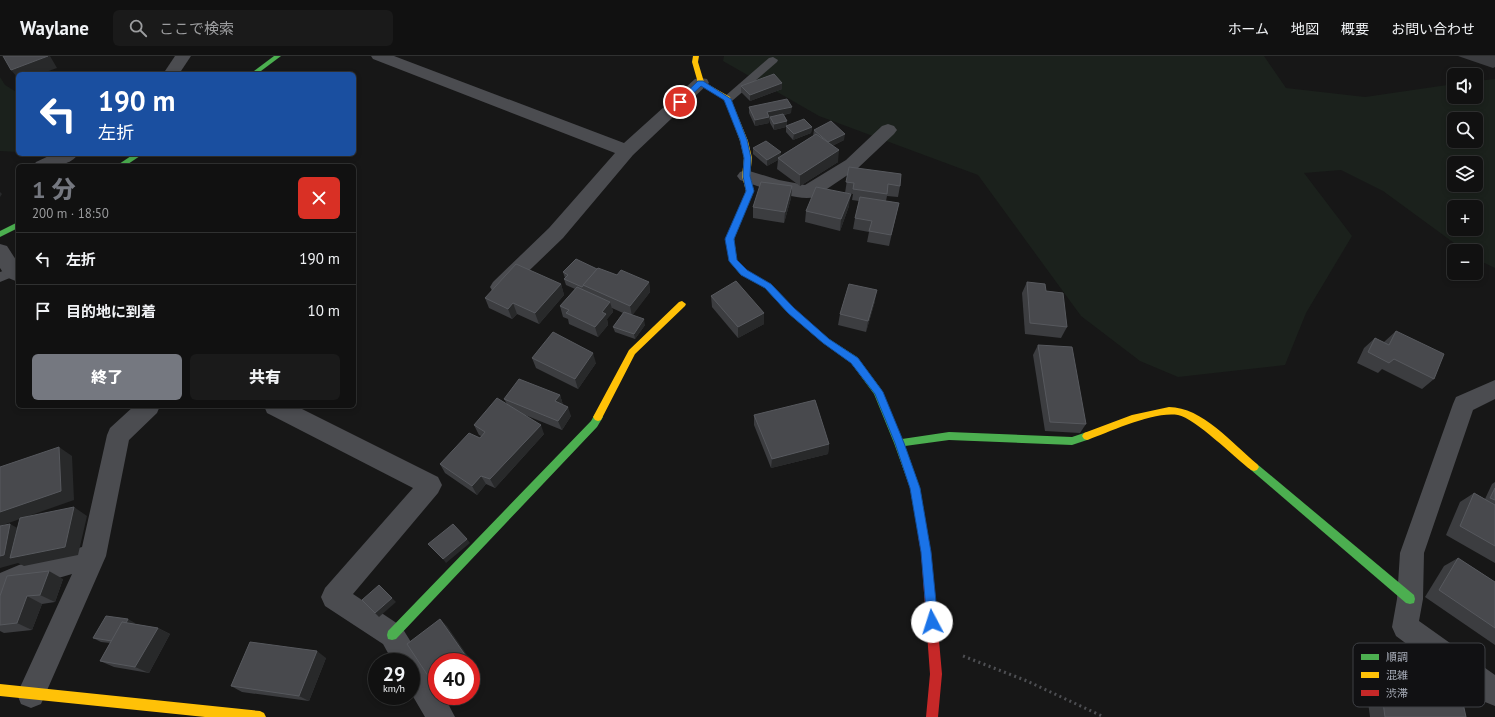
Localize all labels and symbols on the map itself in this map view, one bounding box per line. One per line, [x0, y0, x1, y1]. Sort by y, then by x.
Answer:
pin [663, 85, 697, 119]
position arrow [911, 601, 953, 643]
legend [1353, 643, 1485, 707]
text: 順調 [1386, 650, 1408, 664]
speed limit sign: 40 [428, 653, 480, 705]
text: 混雑 [1386, 668, 1408, 682]
text: 渋滞 [1386, 686, 1408, 700]

